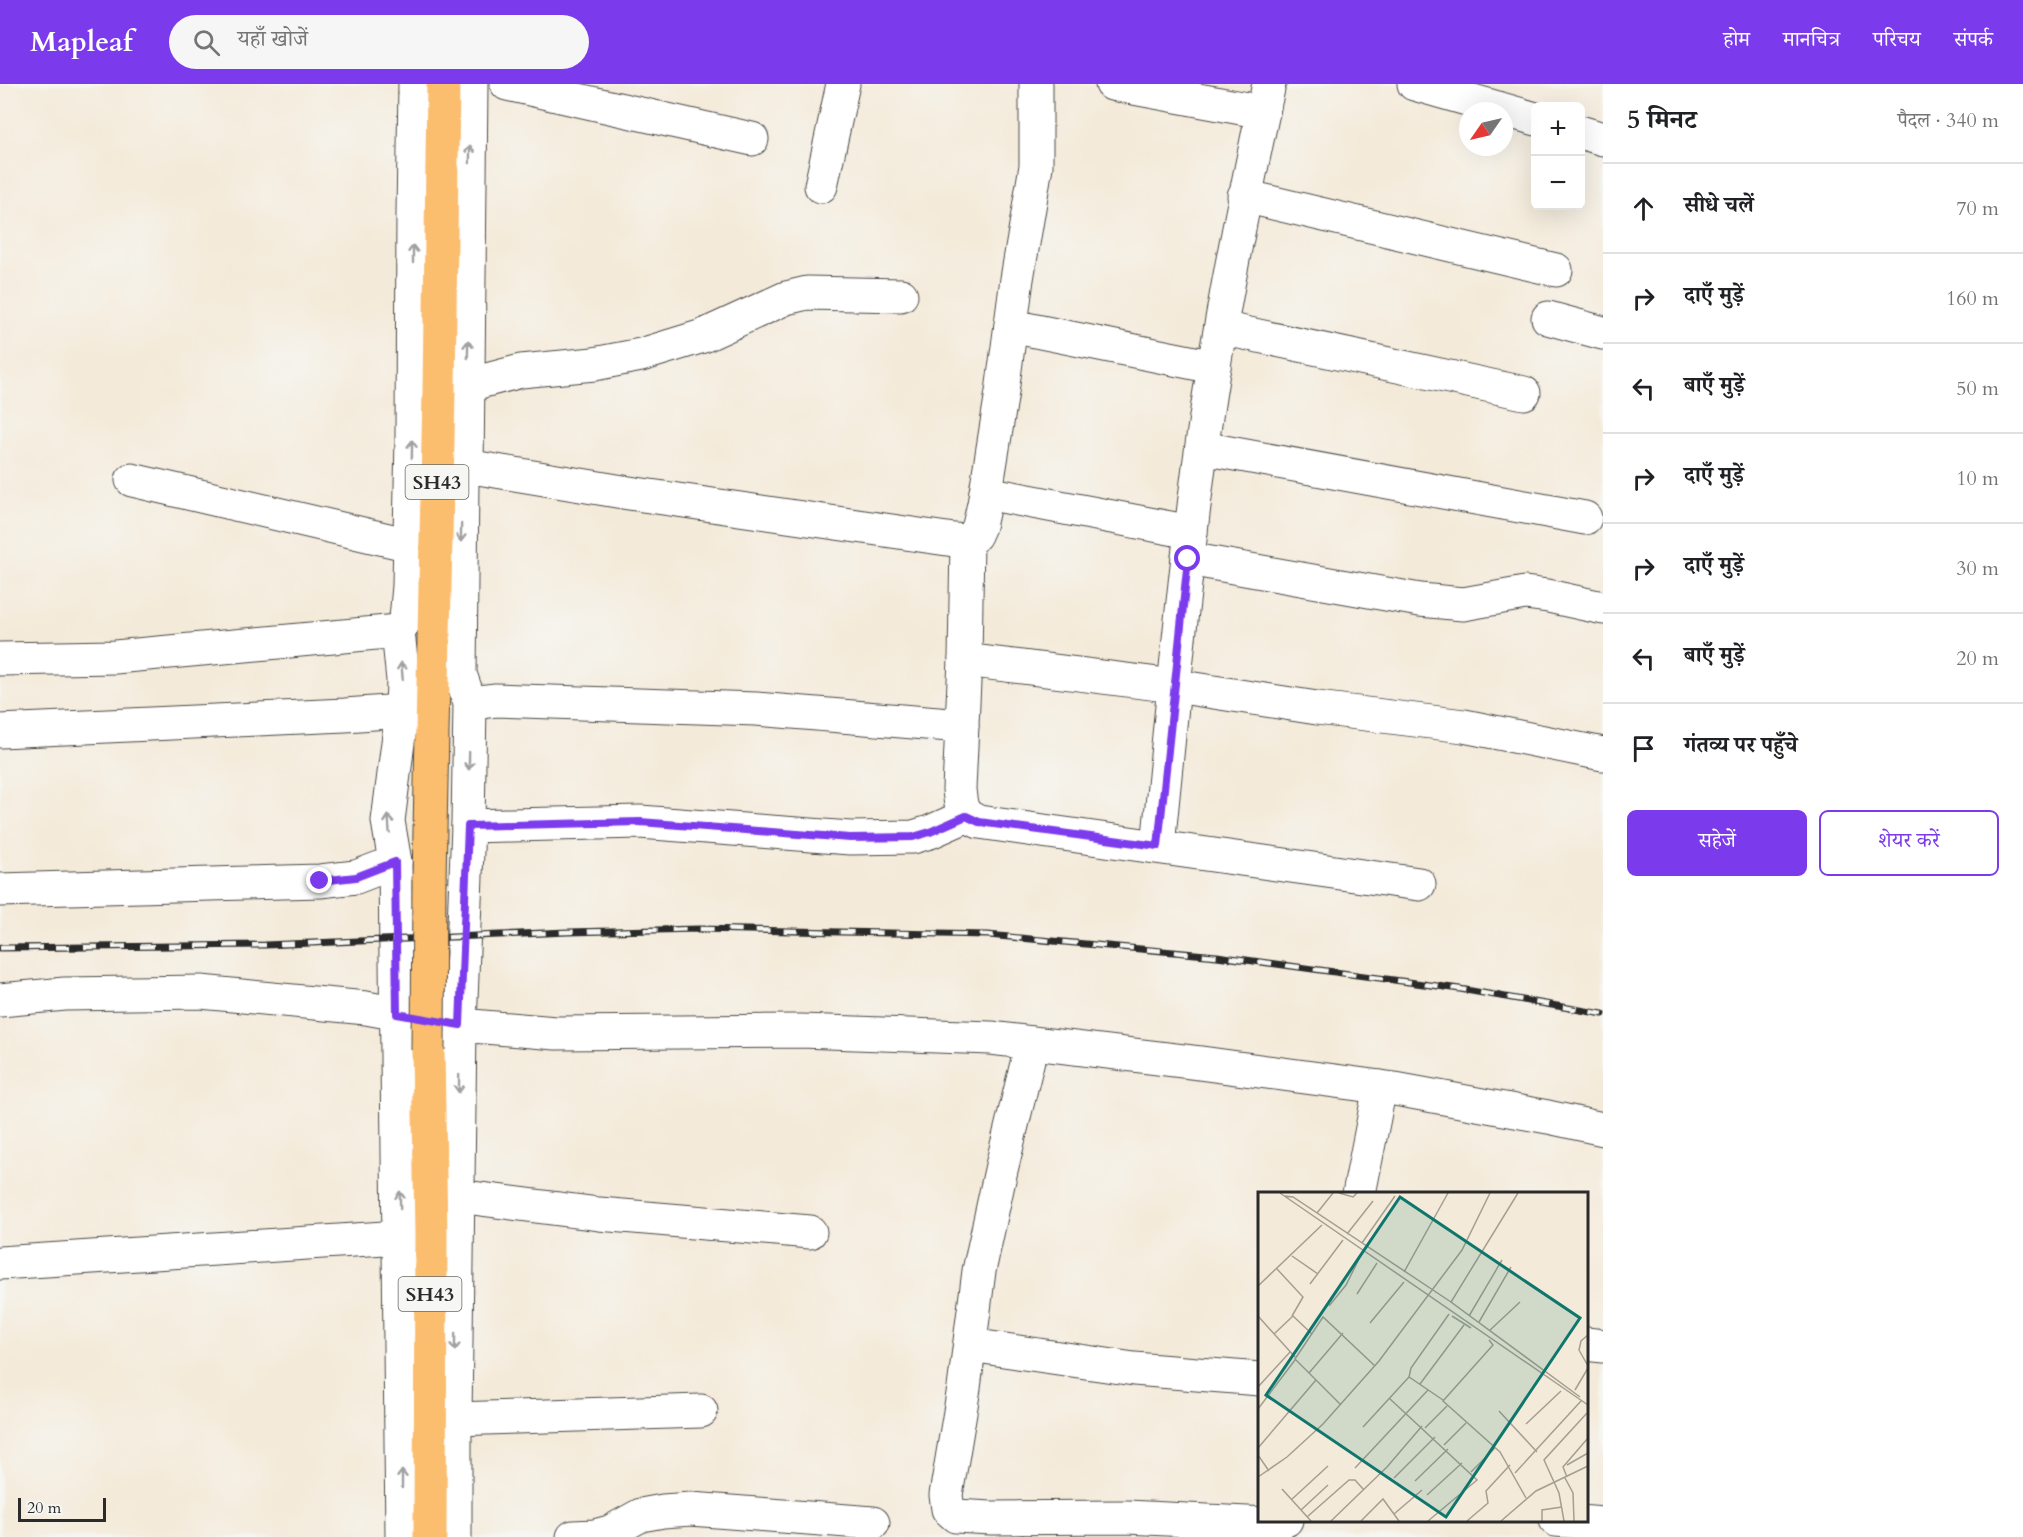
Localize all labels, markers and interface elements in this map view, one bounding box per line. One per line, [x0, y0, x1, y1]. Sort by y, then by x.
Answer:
search box [169, 15, 589, 69]
text: Mapleaf [30, 23, 133, 61]
text: यहाँ खोजें [238, 24, 308, 54]
text: होम [1723, 25, 1750, 54]
text: मानचित्र [1783, 25, 1840, 54]
text: परिचय [1873, 25, 1921, 54]
text: संपर्क [1954, 25, 1993, 54]
icon: search [190, 26, 223, 59]
north arrow [1459, 102, 1513, 156]
map controls [1531, 102, 1585, 210]
button: + [1531, 102, 1585, 156]
text: 5 मिनट [1627, 102, 1697, 137]
text: पैदल · 340 m [1897, 107, 1999, 134]
one-way arrow [464, 145, 476, 165]
button: − [1531, 156, 1585, 210]
text: सीधे चलें [1684, 190, 1754, 220]
icon: ahead [1627, 192, 1660, 225]
text: 70 m [1956, 195, 1999, 222]
one-way arrow [407, 244, 419, 264]
text: दाएँ मुड़ें [1684, 280, 1744, 310]
icon: right [1627, 282, 1660, 315]
text: 160 m [1946, 285, 1999, 312]
one-way arrow [463, 340, 474, 360]
text: बाएँ मुड़ें [1684, 370, 1744, 400]
icon: left [1627, 372, 1660, 405]
text: 50 m [1956, 375, 1999, 402]
one-way arrow [406, 439, 418, 459]
text: दाएँ मुड़ें [1684, 460, 1744, 490]
icon: right [1627, 462, 1660, 495]
road number: SH43 [406, 465, 468, 499]
text: 10 m [1956, 465, 1999, 492]
one-way arrow [455, 523, 467, 543]
route start [1174, 545, 1200, 571]
text: दाएँ मुड़ें [1684, 550, 1744, 580]
icon: right [1627, 552, 1660, 585]
text: 30 m [1956, 555, 1999, 582]
text: बाएँ मुड़ें [1684, 640, 1744, 670]
icon: left [1627, 642, 1660, 675]
text: 20 m [1956, 645, 1999, 672]
one-way arrow [396, 661, 407, 681]
text: गंतव्य पर पहुँचे [1684, 730, 1798, 760]
icon: arrive [1627, 732, 1660, 765]
one-way arrow [464, 751, 475, 771]
button: सहेजें [1627, 810, 1807, 876]
button: शेयर करें [1819, 810, 1999, 876]
one-way arrow [384, 815, 395, 834]
route end [306, 867, 332, 893]
one-way arrow [453, 1073, 465, 1093]
one-way arrow [394, 1190, 406, 1210]
inset map [1258, 1192, 1588, 1522]
road number: SH43 [398, 1277, 462, 1311]
one-way arrow [450, 1331, 461, 1351]
one-way arrow [396, 1469, 408, 1489]
scale bar [18, 1495, 106, 1522]
text: 20 m [27, 1497, 61, 1519]

